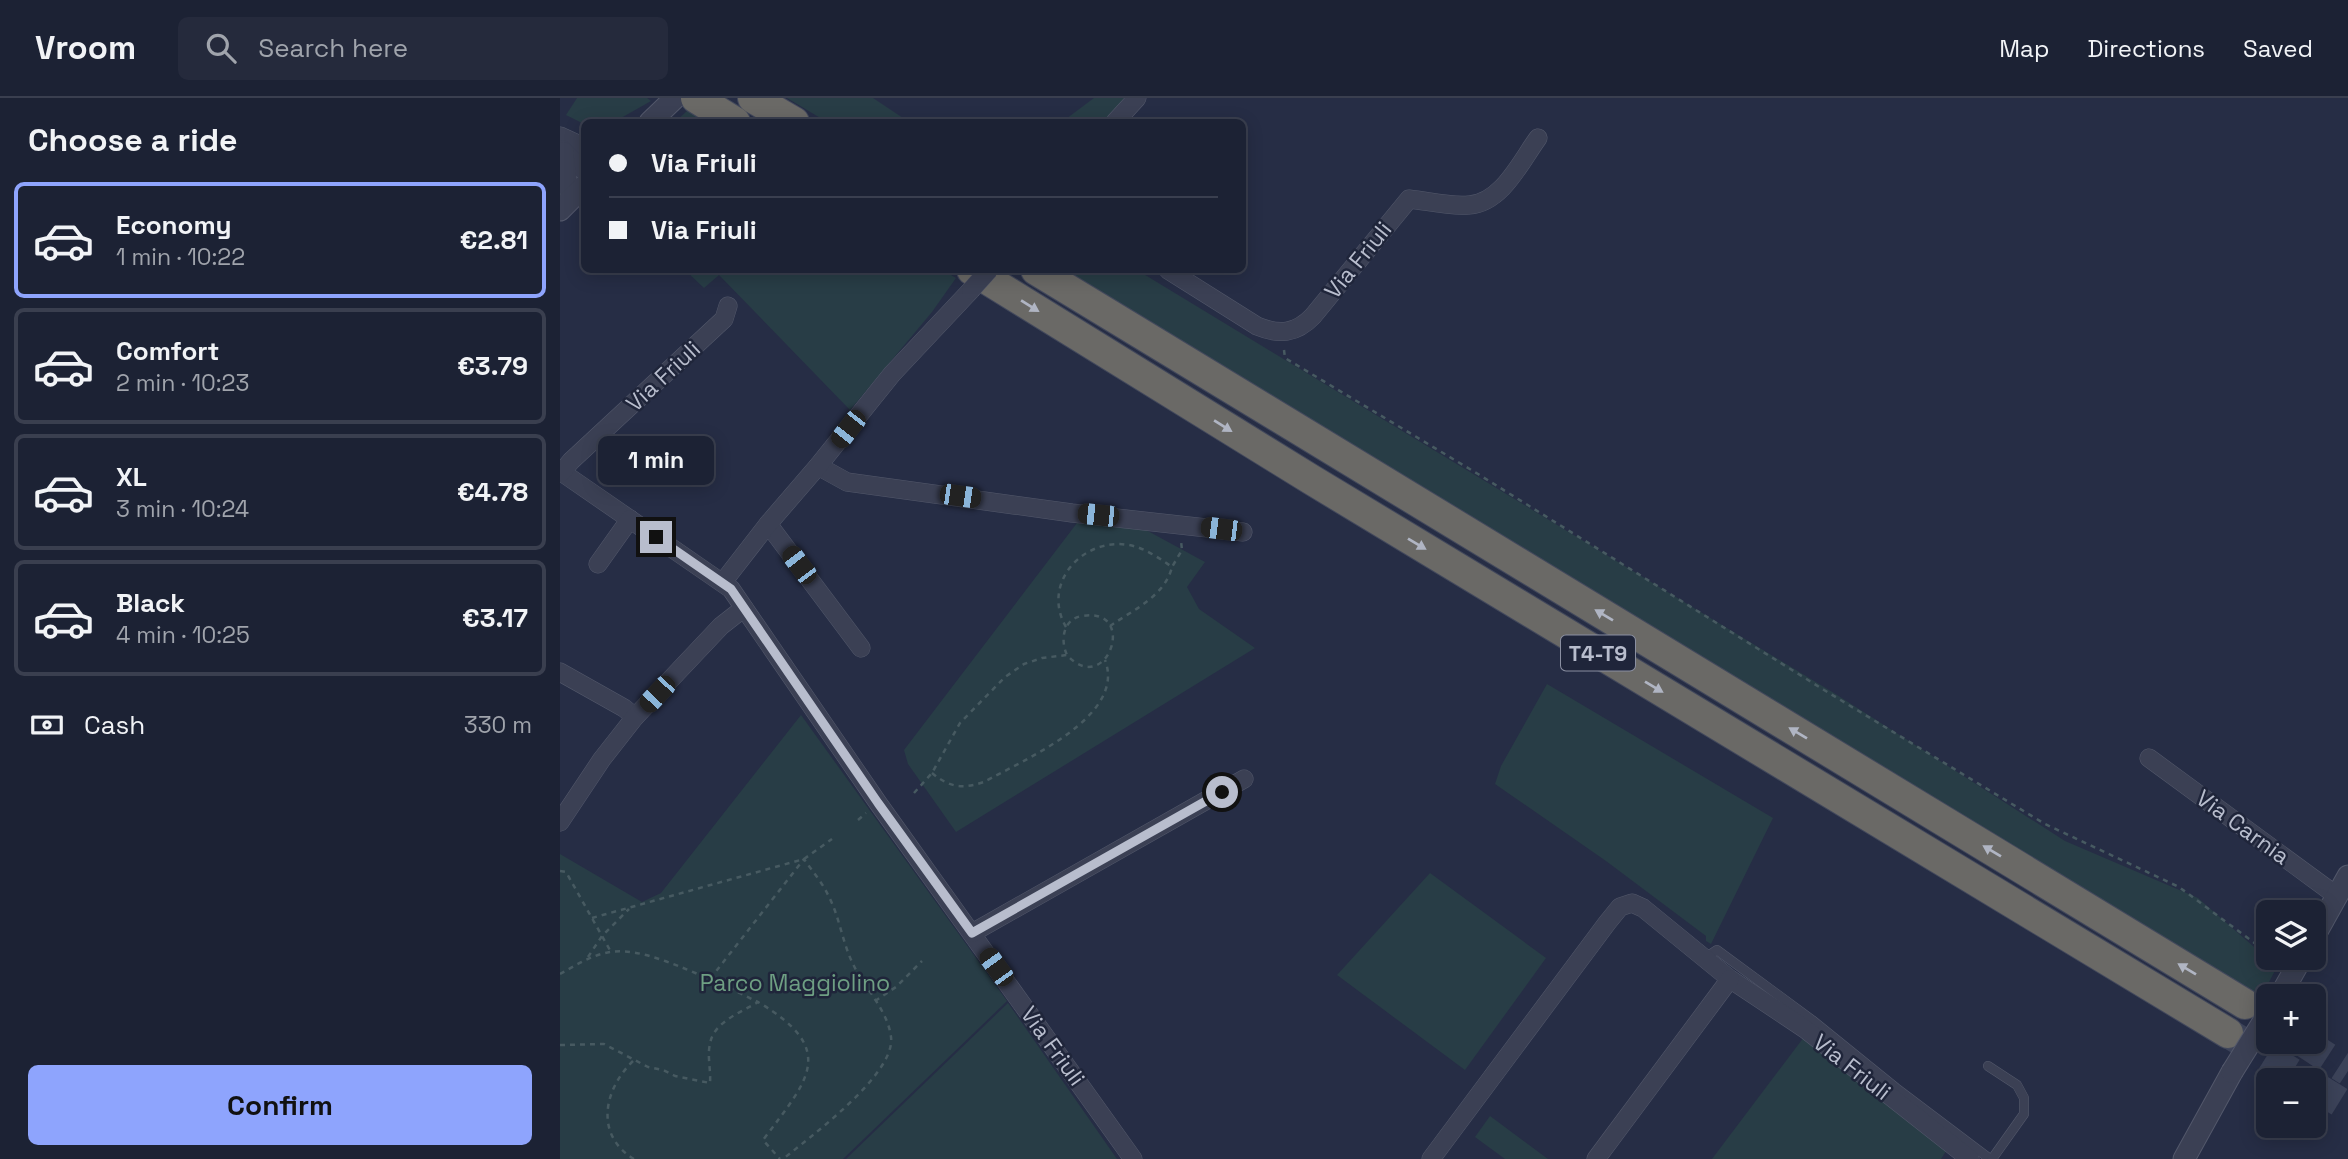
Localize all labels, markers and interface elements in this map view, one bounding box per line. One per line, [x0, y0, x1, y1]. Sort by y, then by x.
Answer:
search box [178, 17, 668, 80]
text: Vroom [35, 27, 136, 69]
icon: search [202, 29, 240, 67]
text: Search here [258, 31, 408, 65]
text: Map [1999, 33, 2049, 64]
text: Directions [2087, 33, 2205, 64]
text: Saved [2243, 33, 2313, 64]
text: Choose a ride [28, 120, 238, 160]
text: Via Friuli [651, 146, 757, 180]
text: Economy [116, 208, 232, 242]
icon: car [32, 209, 95, 272]
text: Via Friuli [651, 213, 757, 247]
street label: Via Friuli [1318, 215, 1398, 305]
text: €2.81 [460, 223, 528, 257]
text: 1 min · 10:22 [116, 242, 245, 272]
one-way arrow [1020, 299, 1040, 312]
text: Comfort [116, 334, 219, 368]
street label: Via Friuli [619, 334, 707, 418]
icon: car [32, 335, 95, 398]
text: €3.79 [457, 349, 528, 383]
text: 2 min · 10:23 [116, 368, 249, 398]
car [827, 406, 870, 452]
one-way arrow [1214, 419, 1233, 432]
callout: 1 min [598, 436, 714, 484]
text: 1 min [628, 445, 684, 475]
text: XL [116, 460, 147, 494]
icon: car [32, 461, 95, 524]
text: €4.78 [457, 475, 528, 509]
car [938, 483, 983, 509]
text: 3 min · 10:24 [116, 494, 249, 524]
car [1077, 502, 1120, 528]
car [1199, 516, 1244, 542]
route end [640, 521, 672, 553]
one-way arrow [1408, 538, 1427, 551]
car [778, 542, 821, 588]
text: Black [116, 586, 185, 620]
icon: car [32, 587, 95, 650]
text: €3.17 [462, 601, 528, 635]
one-way arrow [1594, 608, 1613, 621]
text: 4 min · 10:25 [116, 620, 250, 650]
road number: T4-T9 [1561, 636, 1635, 670]
car [635, 671, 680, 717]
one-way arrow [1645, 681, 1664, 693]
icon: cash [28, 706, 66, 744]
text: Cash [84, 708, 145, 742]
text: 330 m [464, 710, 532, 740]
one-way arrow [1788, 726, 1808, 739]
route start [1206, 776, 1238, 808]
street label: Via Carnia [2190, 783, 2296, 871]
one-way arrow [1983, 844, 2002, 857]
map controls [2256, 900, 2326, 1138]
button: layers [2256, 900, 2326, 970]
car [976, 944, 1017, 990]
one-way arrow [2177, 963, 2196, 975]
park label: Parco Maggiolino [700, 968, 890, 998]
button: + [2256, 984, 2326, 1054]
street label: Via Friuli [1014, 1000, 1092, 1092]
street label: Via Friuli [1807, 1027, 1897, 1107]
button: Confirm [28, 1065, 532, 1145]
button: − [2256, 1068, 2326, 1138]

